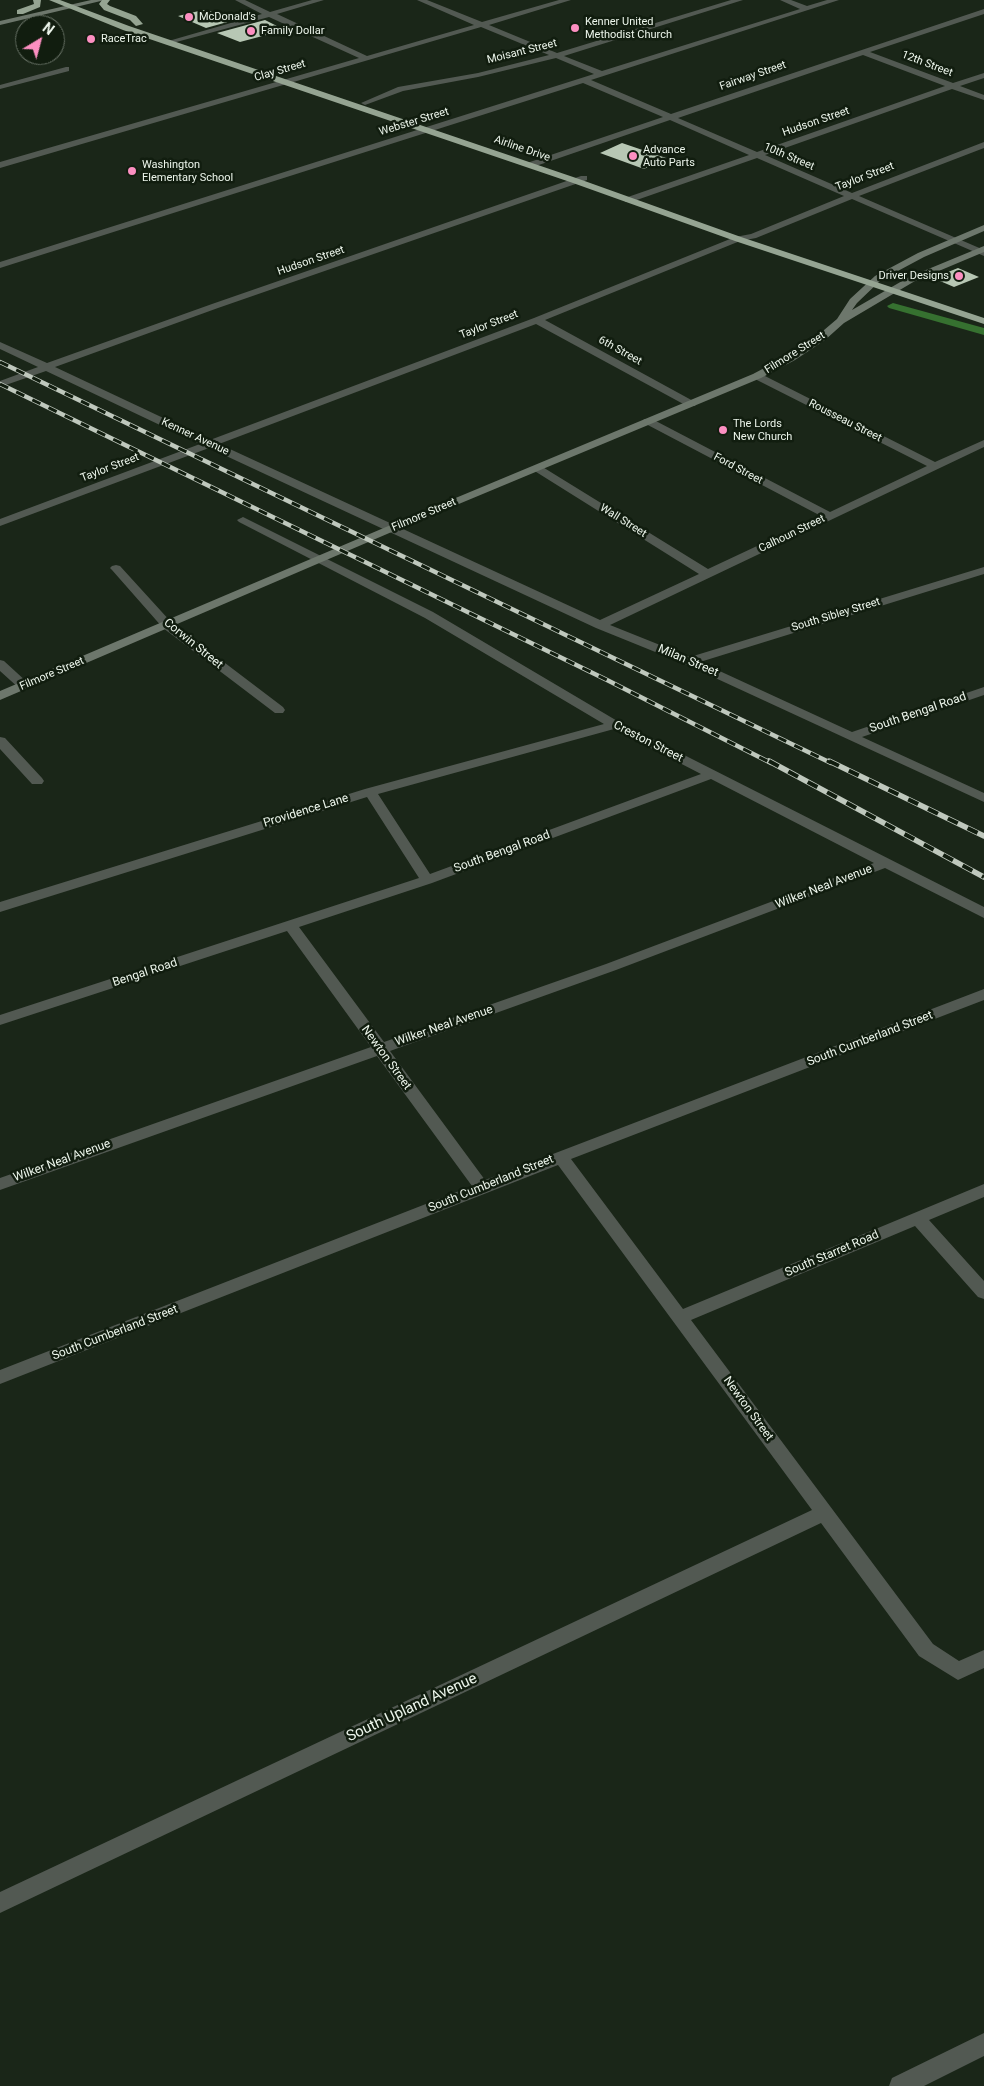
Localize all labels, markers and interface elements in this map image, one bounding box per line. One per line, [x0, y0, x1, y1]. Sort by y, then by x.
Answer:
place label: McDonald's [199, 10, 256, 24]
marker: McDonald's [183, 11, 195, 23]
north arrow [15, 15, 65, 65]
place label: Kenner United Methodist Church [585, 15, 672, 41]
text: N [40, 19, 57, 38]
marker: Kenner United Methodist Church [569, 22, 581, 34]
place label: Family Dollar [261, 24, 324, 38]
marker: Family Dollar [245, 25, 257, 37]
place label: RaceTrac [101, 32, 147, 46]
marker: RaceTrac [85, 33, 97, 45]
street label: Moisant Street [486, 37, 558, 67]
street label: 12th Street [900, 48, 954, 80]
street label: Clay Street [253, 57, 307, 85]
street label: Fairway Street [718, 58, 788, 94]
street label: Hudson Street [781, 104, 851, 140]
street label: Webster Street [378, 105, 450, 139]
street label: Airline Drive [492, 133, 552, 165]
street label: 10th Street [762, 140, 816, 174]
place label: Advance Auto Parts [643, 143, 695, 169]
marker: Advance Auto Parts [627, 150, 639, 162]
place label: Washington Elementary School [142, 158, 233, 184]
street label: Taylor Street [834, 160, 896, 194]
marker: Washington Elementary School [126, 165, 138, 177]
street label: Hudson Street [276, 243, 346, 279]
place label: Driver Designs [878, 269, 949, 283]
marker: Driver Designs [953, 270, 965, 282]
street label: Taylor Street [458, 308, 520, 342]
street label: Filmore Street [762, 329, 828, 377]
street label: 6th Street [596, 334, 644, 368]
street label: Rousseau Street [806, 397, 884, 445]
street label: Kenner Avenue [159, 416, 231, 458]
place label: The Lords New Church [733, 417, 792, 443]
marker: The Lords New Church [717, 424, 729, 436]
street label: Taylor Street [79, 451, 141, 485]
street label: Ford Street [711, 451, 765, 487]
street label: Filmore Street [390, 496, 458, 534]
street label: Wall Street [597, 501, 649, 541]
street label: Calhoun Street [757, 512, 827, 556]
street label: South Sibley Street [790, 595, 882, 635]
street label: Corwin Street [160, 616, 226, 672]
street label: Milan Street [656, 642, 720, 680]
street label: Filmore Street [18, 655, 86, 693]
street label: South Bengal Road [868, 690, 968, 736]
street label: Creston Street [611, 718, 685, 766]
street label: Providence Lane [262, 791, 350, 831]
street label: South Bengal Road [452, 828, 552, 876]
street label: Wilker Neal Avenue [774, 862, 874, 912]
street label: Bengal Road [111, 956, 179, 990]
street label: Wilker Neal Avenue [393, 1003, 495, 1049]
street label: South Cumberland Street [805, 1008, 935, 1070]
street label: Newton Street [358, 1023, 414, 1093]
street label: Wilker Neal Avenue [11, 1137, 113, 1185]
street label: South Cumberland Street [426, 1152, 556, 1216]
street label: South Starret Road [783, 1228, 881, 1280]
street label: South Cumberland Street [50, 1302, 180, 1364]
street label: Newton Street [720, 1374, 776, 1444]
street label: South Upland Avenue [344, 1670, 480, 1746]

